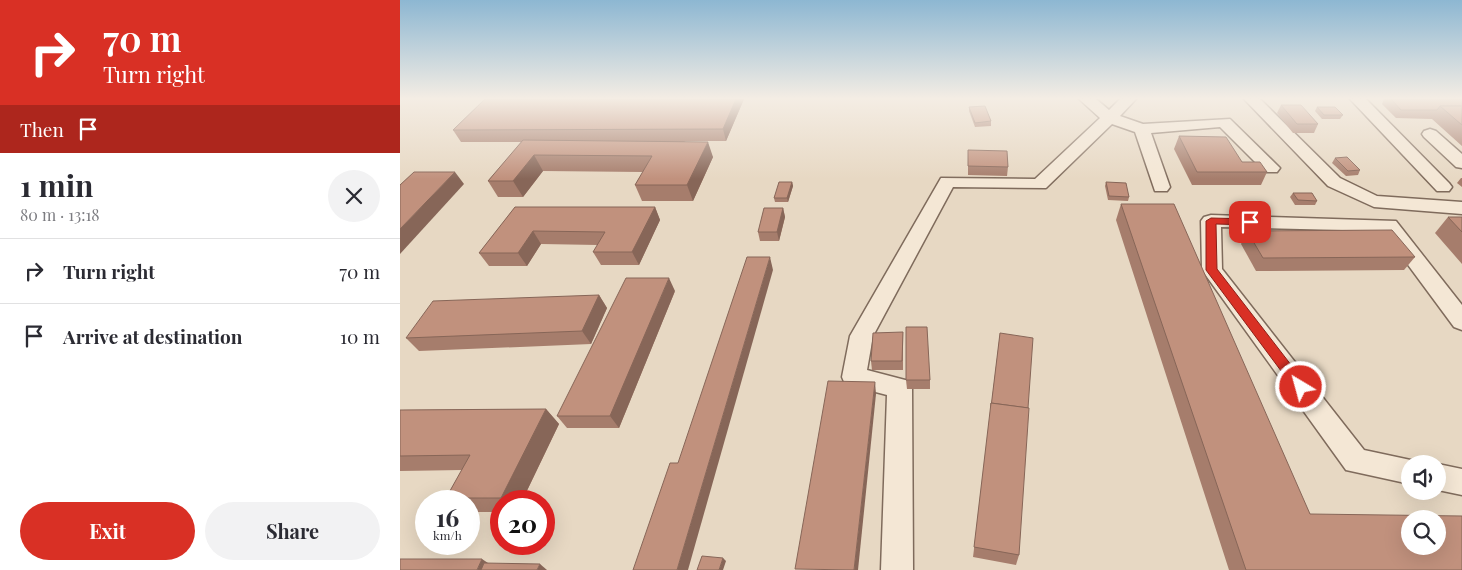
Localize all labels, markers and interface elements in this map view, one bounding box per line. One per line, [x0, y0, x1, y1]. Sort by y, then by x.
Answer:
text: 70 m [103, 14, 181, 61]
icon: right [20, 20, 85, 85]
text: Turn right [103, 59, 205, 89]
icon: arrive [74, 115, 102, 143]
text: Then [20, 116, 64, 142]
text: 1 min [20, 165, 94, 205]
button: close [328, 170, 380, 222]
pin [1229, 201, 1271, 243]
text: 80 m · 13:18 [20, 204, 100, 225]
icon: arrive [1236, 208, 1264, 236]
icon: right [20, 257, 48, 285]
text: Turn right [63, 258, 155, 284]
text: 70 m [339, 258, 380, 284]
icon: arrive [20, 322, 48, 350]
text: Arrive at destination [63, 323, 243, 349]
text: 10 m [340, 323, 380, 349]
position arrow [1274, 360, 1326, 412]
map controls [1401, 455, 1446, 555]
button: sound [1401, 455, 1446, 500]
speed limit sign: 20 [490, 490, 555, 555]
text: 16 [436, 500, 459, 533]
button: Exit [20, 502, 195, 560]
button: Share [205, 502, 380, 560]
button: search [1401, 510, 1446, 555]
text: km/h [433, 527, 462, 543]

